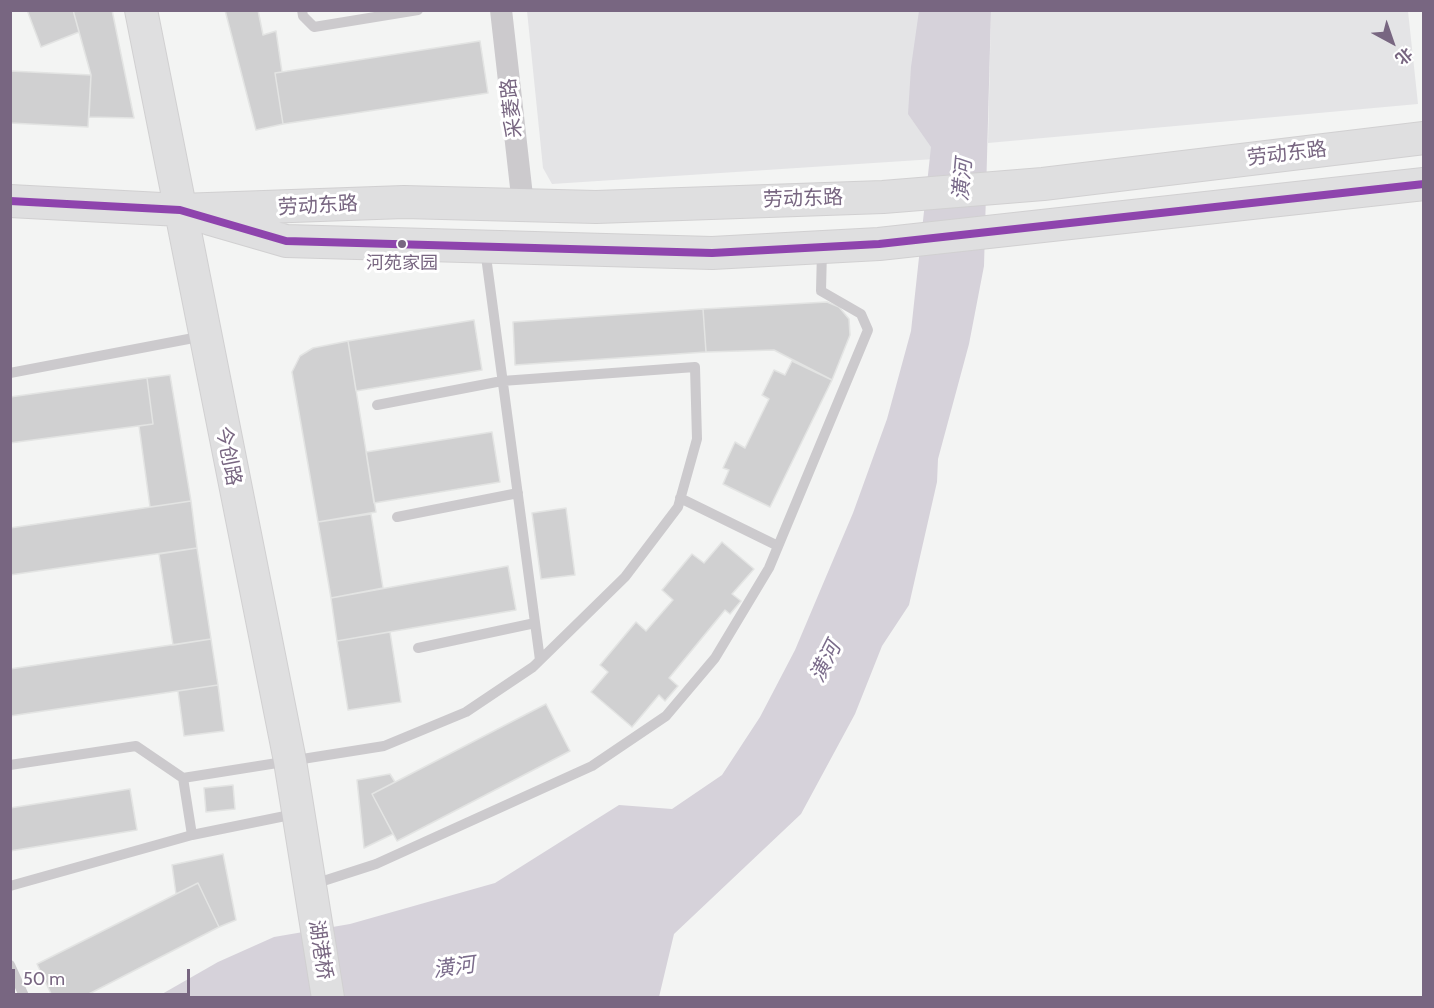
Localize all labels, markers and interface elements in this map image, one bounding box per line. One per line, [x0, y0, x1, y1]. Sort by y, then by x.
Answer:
north arrow [1362, 12, 1422, 72]
text: 北 [1392, 44, 1416, 69]
street label: 采菱路 [497, 77, 527, 139]
street label: 劳动东路 [1246, 137, 1328, 171]
water label: 潢河 [949, 158, 977, 202]
street label: 劳动东路 [763, 186, 843, 212]
street label: 劳动东路 [277, 192, 359, 220]
marker: 河苑家园 [396, 238, 408, 250]
place label: 河苑家园 [366, 253, 438, 275]
street label: 今创路 [210, 424, 246, 488]
water label: 潢河 [805, 638, 847, 686]
street label: 湖港桥 [303, 918, 337, 982]
water label: 潢河 [431, 953, 477, 983]
scale bar [15, 957, 194, 995]
text: 50 m [23, 968, 65, 990]

